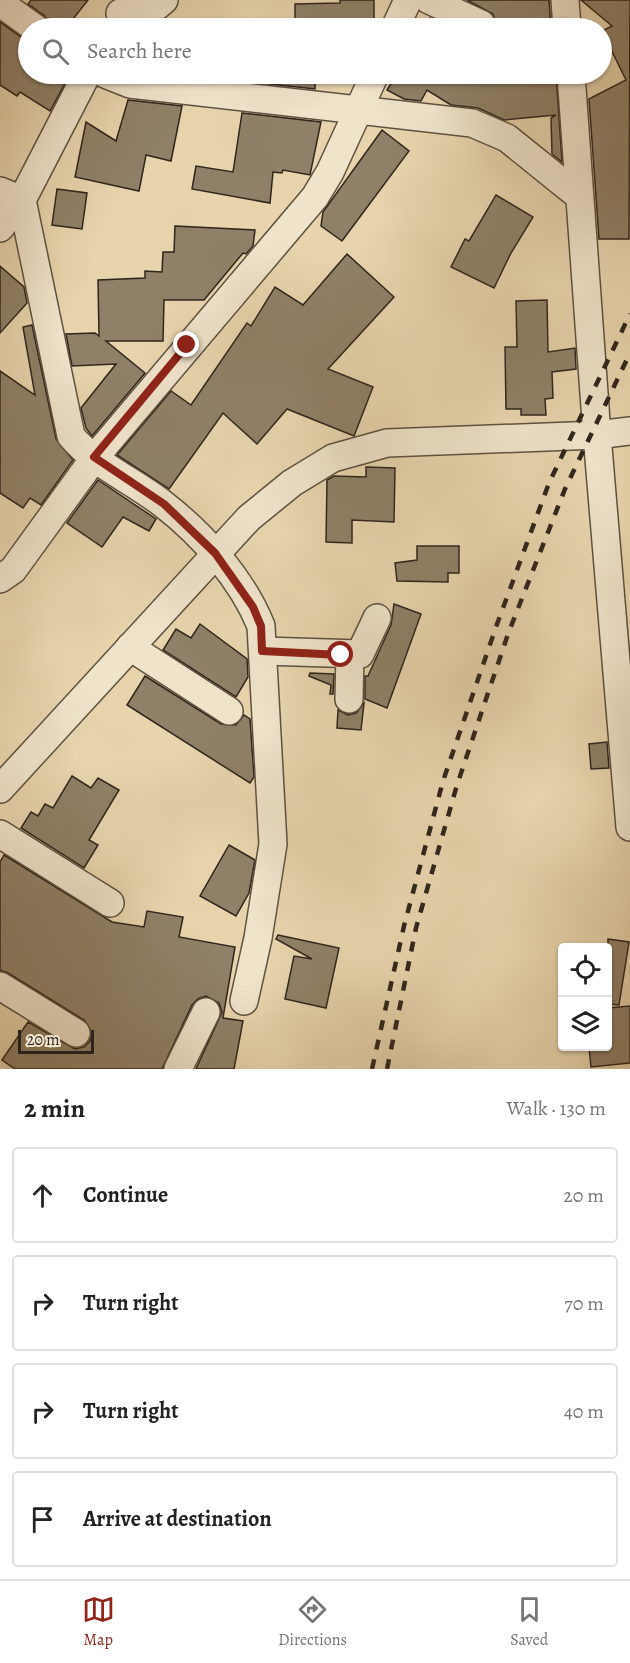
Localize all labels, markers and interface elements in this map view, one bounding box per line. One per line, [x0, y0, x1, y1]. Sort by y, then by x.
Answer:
search box [18, 18, 612, 84]
icon: search [39, 35, 72, 68]
text: Search here [87, 36, 192, 66]
route end [173, 331, 199, 357]
route start [327, 641, 353, 667]
map controls [558, 943, 612, 1051]
button: locate [558, 943, 612, 997]
button: layers [558, 997, 612, 1051]
scale bar [18, 1027, 94, 1054]
text: 20 m [27, 1029, 60, 1051]
text: 2 min [24, 1091, 85, 1126]
text: Walk · 130 m [507, 1095, 606, 1122]
icon: ahead [26, 1179, 59, 1212]
text: Continue [83, 1180, 168, 1210]
text: 20 m [563, 1182, 604, 1209]
icon: right [26, 1287, 59, 1320]
text: Turn right [83, 1288, 179, 1318]
text: 70 m [564, 1290, 604, 1317]
icon: right [26, 1395, 59, 1428]
text: Turn right [83, 1396, 179, 1426]
text: 40 m [564, 1398, 604, 1425]
icon: arrive [26, 1503, 59, 1536]
text: Arrive at destination [83, 1504, 272, 1534]
tab: Map [82, 1593, 115, 1651]
tab: Directions [278, 1593, 347, 1651]
tab: Saved [510, 1593, 548, 1651]

